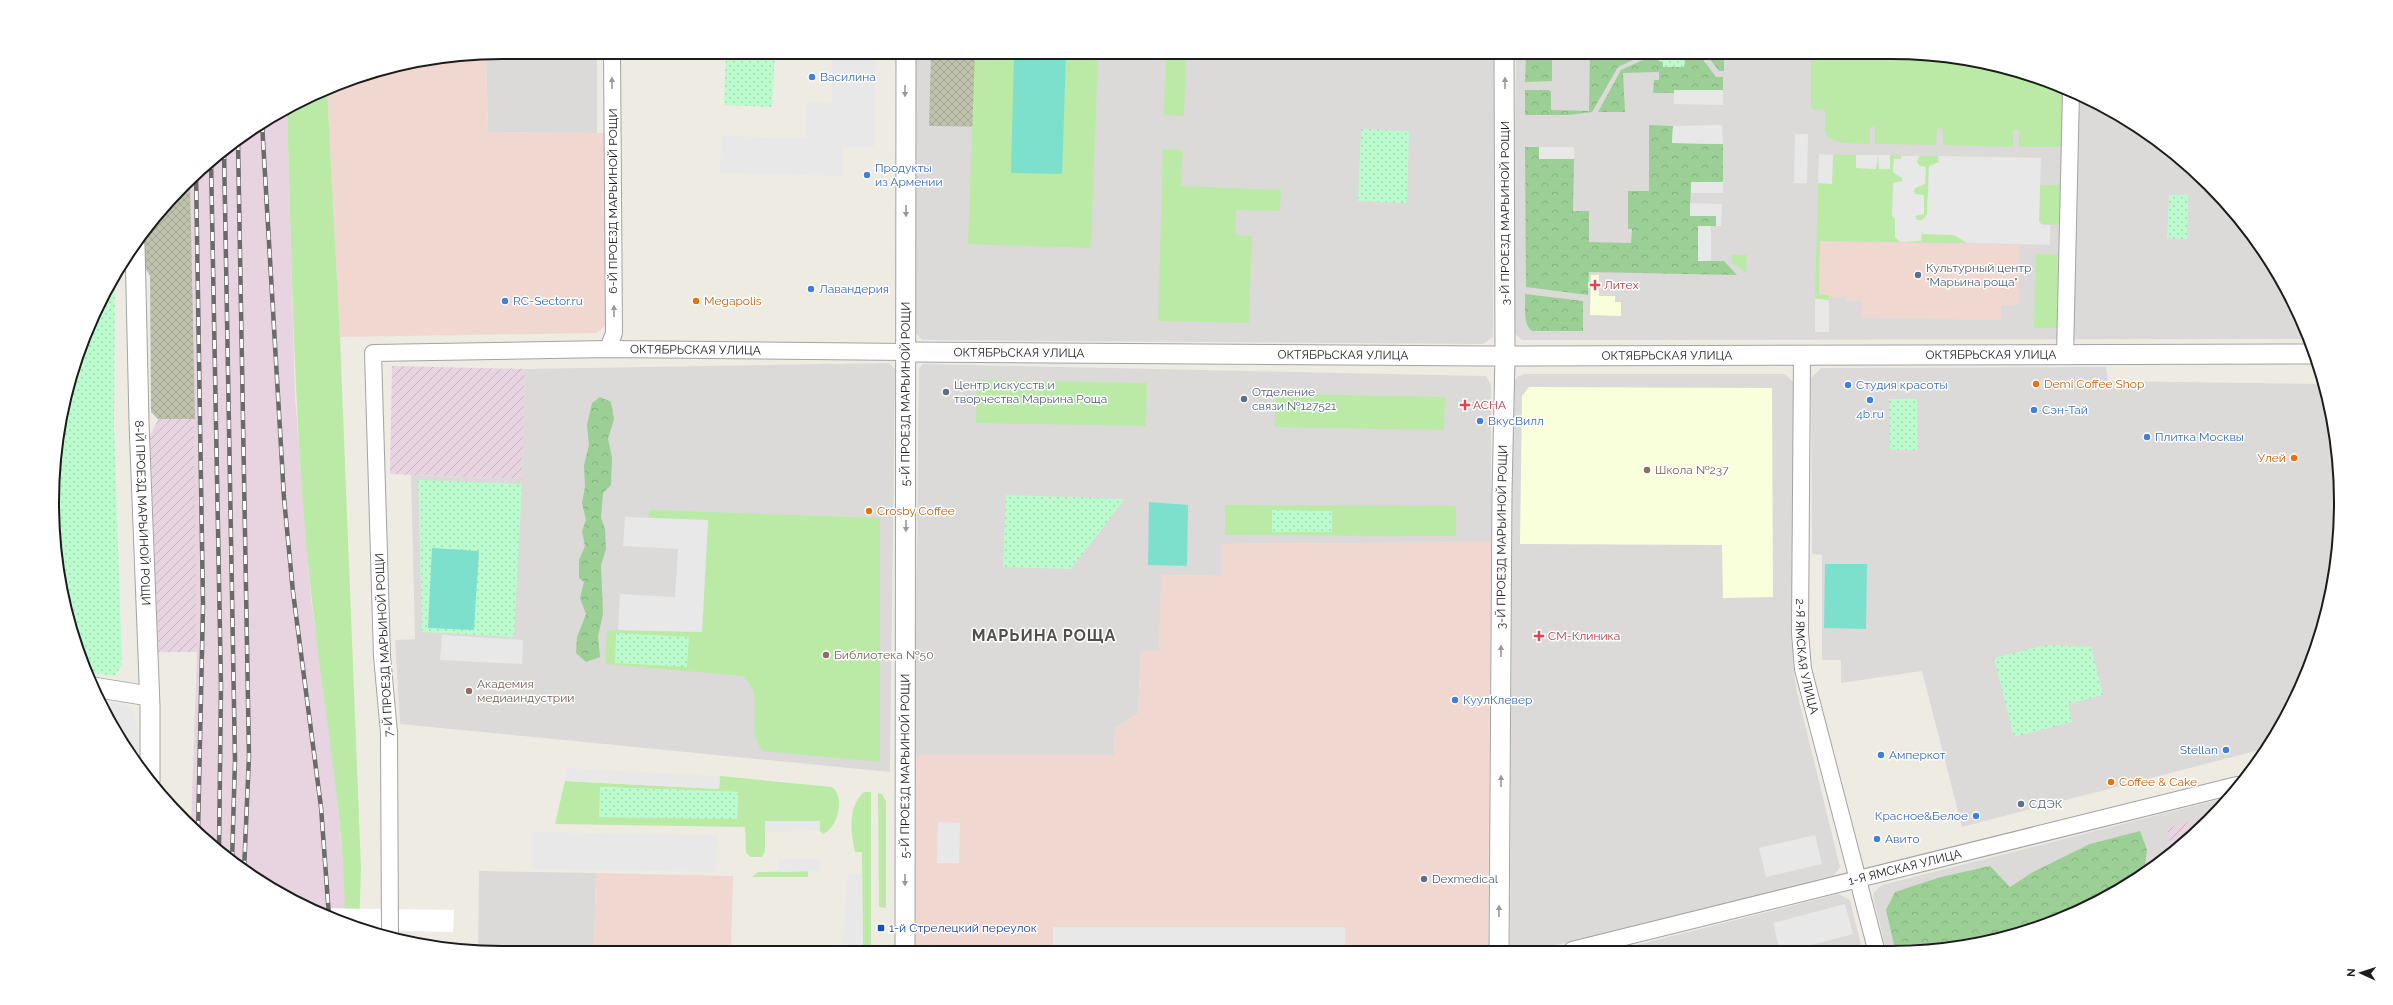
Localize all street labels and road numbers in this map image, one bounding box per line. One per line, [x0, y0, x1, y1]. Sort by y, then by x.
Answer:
street label: 6-Й ПРОЕЗД МАРЬИНОЙ РОЩИ [606, 108, 620, 294]
street label: 3-Й ПРОЕЗД МАРЬИНОЙ РОЩИ [1498, 121, 1512, 305]
street label: 5-Й ПРОЕЗД МАРЬИНОЙ РОЩИ [899, 302, 913, 486]
street label: ОКТЯБРЬСКАЯ УЛИЦА [630, 342, 761, 358]
street label: ОКТЯБРЬСКАЯ УЛИЦА [953, 345, 1085, 360]
street label: ОКТЯБРЬСКАЯ УЛИЦА [1277, 348, 1409, 362]
street label: ОКТЯБРЬСКАЯ УЛИЦА [1601, 348, 1732, 363]
street label: ОКТЯБРЬСКАЯ УЛИЦА [1925, 348, 2056, 362]
street label: 8-Й ПРОЕЗД МАРЬИНОЙ РОЩИ [132, 420, 153, 606]
street label: 3-Й ПРОЕЗД МАРЬИНОЙ РОЩИ [1494, 445, 1510, 629]
street label: 7-Й ПРОЕЗД МАРЬИНОЙ РОЩИ [372, 553, 396, 737]
street label: 2-Я ЯМСКАЯ УЛИЦА [1793, 598, 1821, 716]
street label: 5-Й ПРОЕЗД МАРЬИНОЙ РОЩИ [898, 674, 912, 858]
street label: 1-Я ЯМСКАЯ УЛИЦА [1847, 847, 1963, 888]

